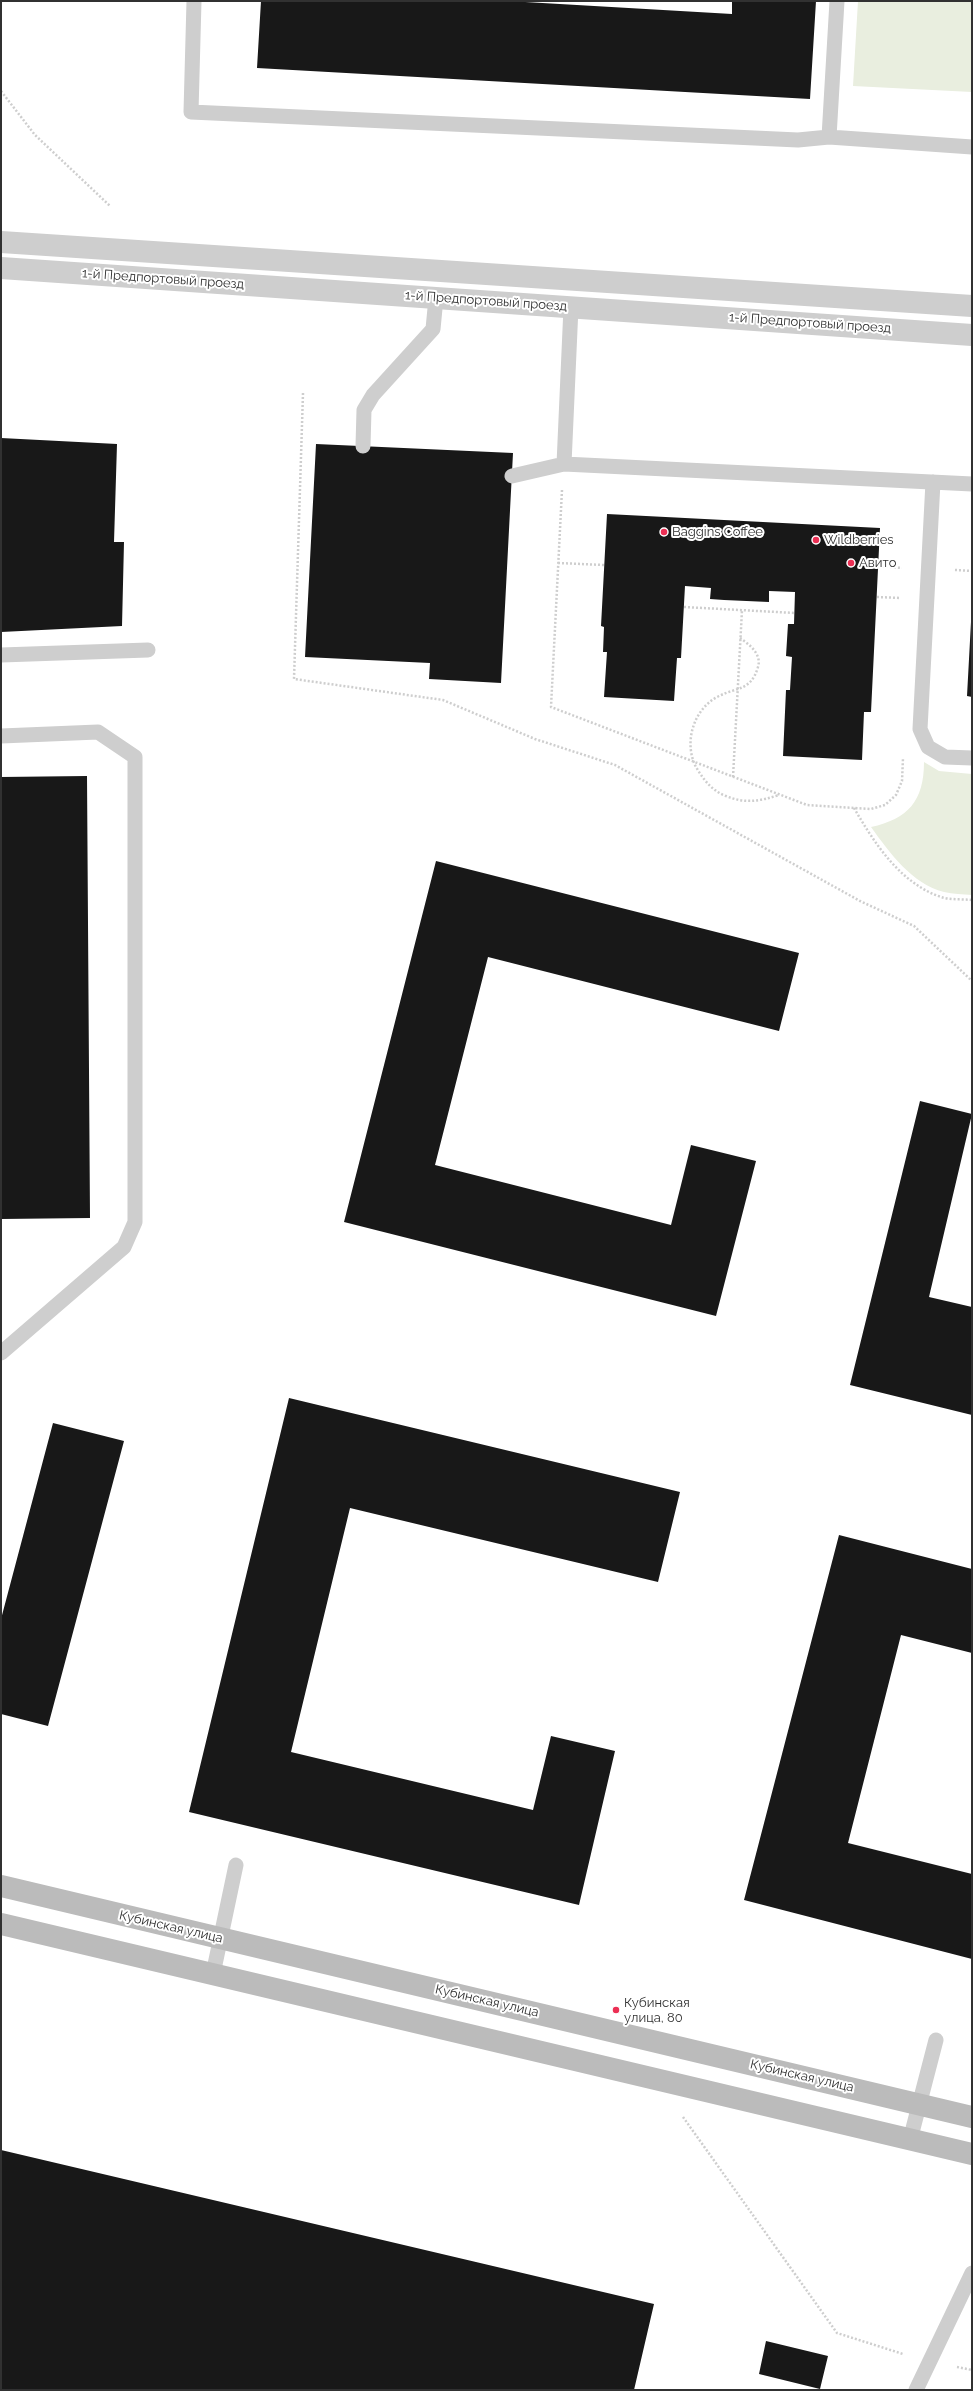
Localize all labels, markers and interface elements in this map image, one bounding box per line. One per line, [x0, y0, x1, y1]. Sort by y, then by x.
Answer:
street label: 1-й Предпортовый проезд [81, 266, 245, 292]
street label: 1-й Предпортовый проезд [404, 288, 568, 314]
street label: 1-й Предпортовый проезд [728, 310, 892, 336]
place label: Baggins Coffee [672, 524, 763, 540]
marker: Baggins Coffee [659, 527, 669, 537]
place label: Wildberries [824, 532, 894, 548]
marker: Wildberries [811, 535, 821, 545]
place label: Авито [859, 555, 896, 571]
marker: Авито [846, 558, 856, 568]
street label: Кубинская улица [118, 1907, 224, 1947]
street label: Кубинская улица [434, 1981, 540, 2021]
place label: Кубинская улица, 80 [624, 1995, 690, 2026]
marker: Кубинская улица, 80 [611, 2005, 621, 2015]
street label: Кубинская улица [749, 2056, 855, 2096]

